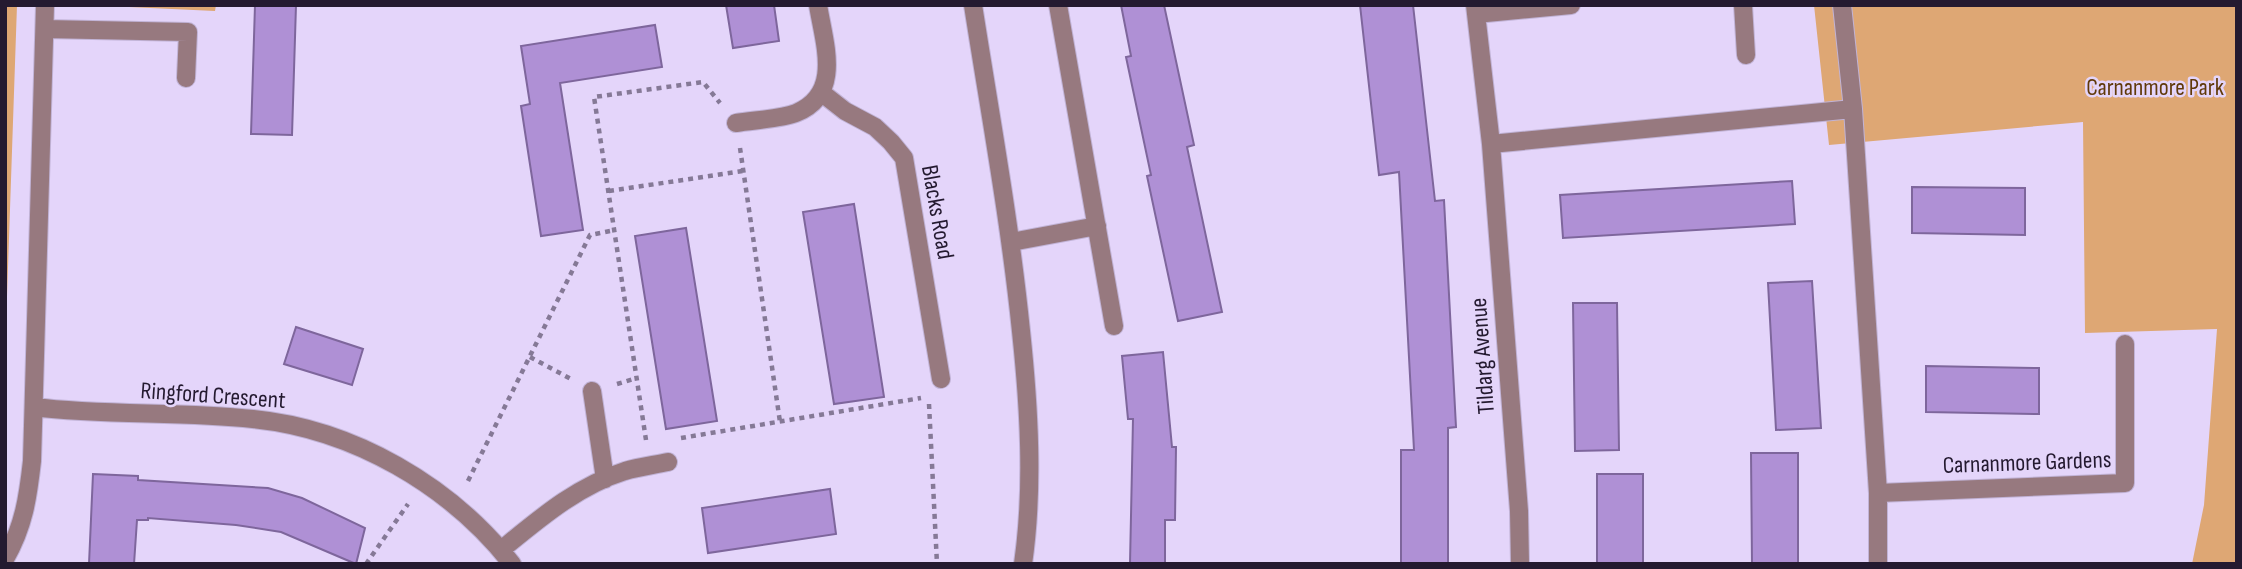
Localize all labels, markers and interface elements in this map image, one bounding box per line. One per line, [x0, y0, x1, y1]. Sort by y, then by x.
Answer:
park label: Carnanmore Park [2086, 73, 2224, 102]
street label: Blacks Road [915, 163, 960, 261]
street label: Tildarg Avenue [1464, 297, 1501, 415]
street label: Ringford Crescent [139, 376, 286, 415]
street label: Carnanmore Gardens [1942, 445, 2112, 480]

